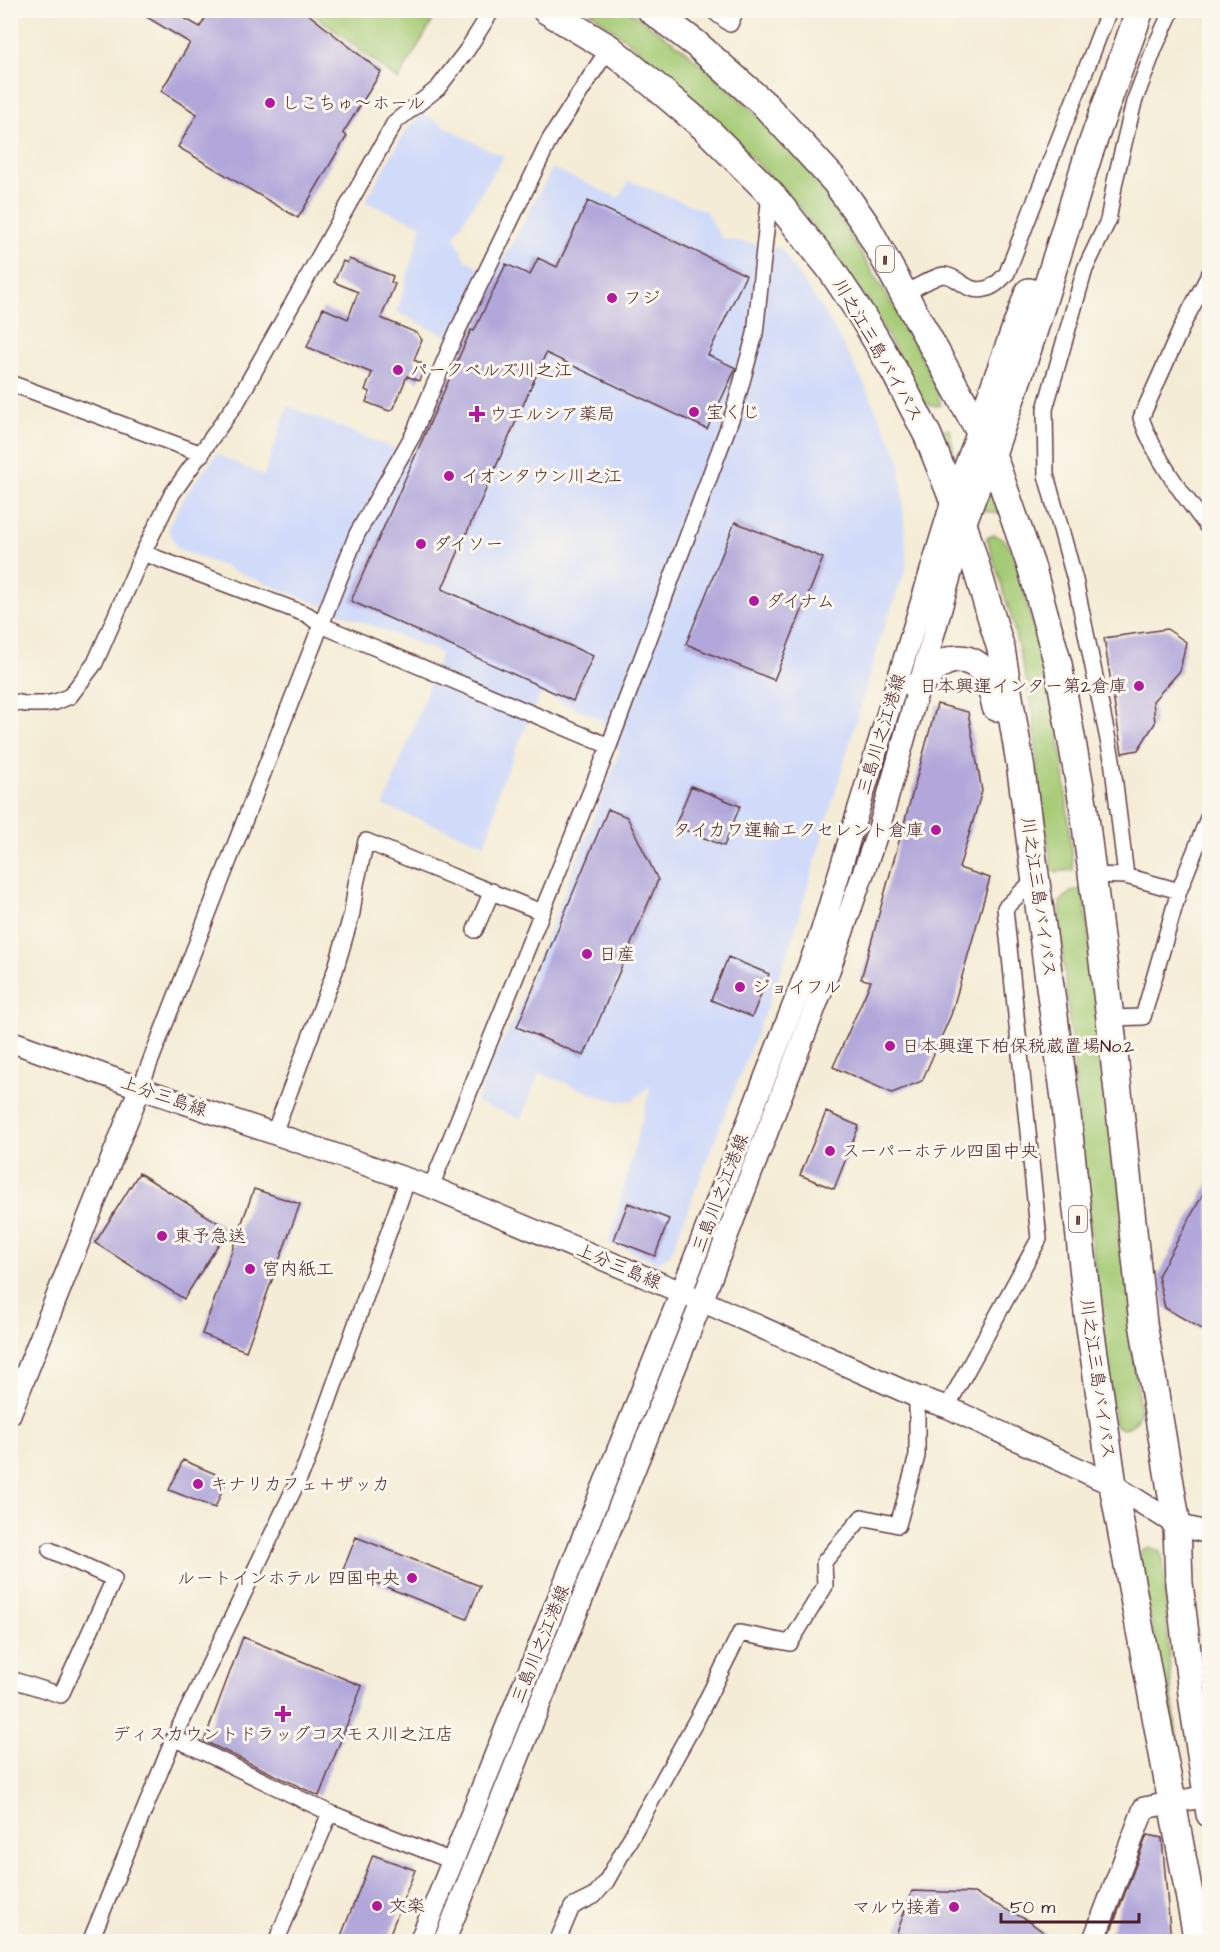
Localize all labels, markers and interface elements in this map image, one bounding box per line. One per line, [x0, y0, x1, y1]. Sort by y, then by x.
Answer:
place label: しこちゅ～ホール [282, 91, 425, 116]
marker: しこちゅ～ホール [263, 96, 277, 110]
road number: 11 [876, 246, 894, 272]
street label: 川之江三島バイパス [826, 274, 929, 426]
place label: フジ [624, 286, 660, 311]
marker: フジ [605, 291, 619, 305]
place label: パークベルズ川之江 [410, 358, 572, 383]
marker: パークベルズ川之江 [391, 363, 405, 377]
place label: 宝くじ [706, 400, 760, 425]
place label: ウエルシア薬局 [489, 402, 615, 427]
marker: 宝くじ [687, 405, 701, 419]
marker: ウエルシア薬局 [470, 407, 484, 421]
place label: イオンタウン川之江 [461, 464, 622, 489]
marker: イオンタウン川之江 [442, 469, 456, 483]
place label: ダイソー [433, 532, 503, 557]
marker: ダイソー [414, 537, 428, 551]
place label: ダイナム [766, 589, 835, 614]
marker: ダイナム [747, 594, 761, 608]
street label: 三島川之江港線 [851, 670, 912, 798]
place label: 日本興運インター第2倉庫 [919, 674, 1127, 699]
marker: 日本興運インター第2倉庫 [1132, 679, 1146, 693]
street label: 川之江三島バイパス [1015, 815, 1062, 979]
place label: タイカワ運輸エクセレント倉庫 [673, 818, 924, 843]
marker: タイカワ運輸エクセレント倉庫 [929, 823, 943, 837]
place label: 日産 [599, 942, 635, 967]
marker: 日産 [580, 947, 594, 961]
place label: ジョイフル [752, 975, 841, 1000]
marker: ジョイフル [733, 980, 747, 994]
place label: 日本興運下柏保税蔵置場No.2 [902, 1034, 1135, 1059]
marker: 日本興運下柏保税蔵置場No.2 [883, 1039, 897, 1053]
street label: 上分三島線 [117, 1070, 210, 1123]
street label: 三島川之江港線 [686, 1130, 755, 1256]
place label: スーパーホテル四国中央 [842, 1139, 1039, 1164]
marker: スーパーホテル四国中央 [823, 1144, 837, 1158]
road number: 11 [1069, 1206, 1087, 1232]
place label: 東予急送 [174, 1224, 246, 1249]
marker: 東予急送 [155, 1229, 169, 1243]
street label: 上分三島線 [572, 1237, 665, 1296]
place label: 宮内紙工 [262, 1257, 334, 1282]
marker: 宮内紙工 [243, 1262, 257, 1276]
street label: 川之江三島バイパス [1074, 1297, 1121, 1461]
place label: キナリカフェ＋ザッカ [210, 1472, 390, 1497]
marker: キナリカフェ＋ザッカ [191, 1477, 205, 1491]
place label: ルートインホテル 四国中央 [177, 1566, 400, 1591]
marker: ルートインホテル 四国中央 [405, 1571, 419, 1585]
street label: 三島川之江港線 [505, 1581, 576, 1707]
marker: ディスカウントドラッグコスモス川之江店 [276, 1707, 290, 1721]
place label: ディスカウントドラッグコスモス川之江店 [113, 1722, 453, 1747]
scale bar [1001, 1886, 1139, 1924]
place label: 文楽 [389, 1894, 425, 1919]
place label: マルウ接着 [852, 1895, 942, 1920]
text: 50 m [1010, 1895, 1055, 1920]
marker: 文楽 [370, 1899, 384, 1913]
marker: マルウ接着 [947, 1900, 961, 1914]

